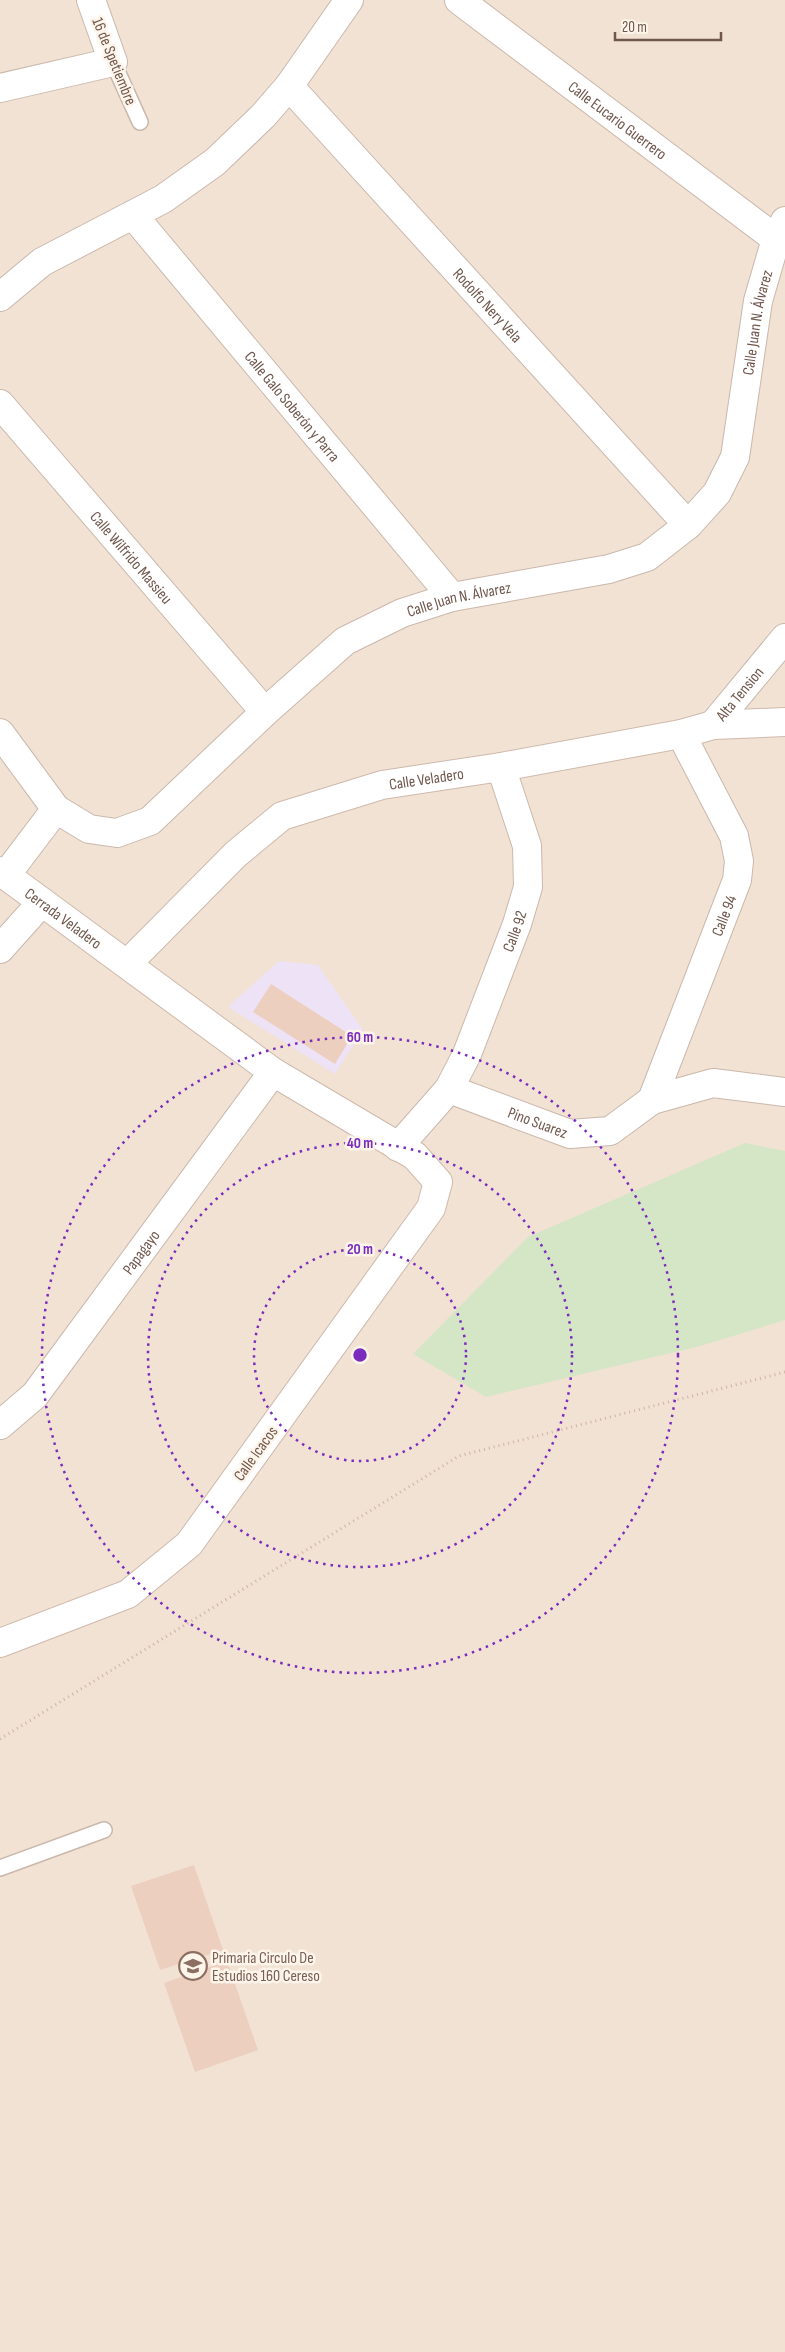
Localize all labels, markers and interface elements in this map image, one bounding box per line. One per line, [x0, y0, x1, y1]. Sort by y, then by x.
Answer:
scale bar [615, 10, 721, 42]
street label: 16 de Spetiembre [87, 15, 140, 108]
text: 20 m [622, 18, 647, 37]
street label: Calle Eucario Guerrero [564, 78, 670, 164]
street label: Rodolfo Nery Vela [448, 265, 526, 347]
street label: Calle Juan N. Álvarez [739, 268, 778, 376]
street label: Calle Galo Soberón y Parra [240, 348, 343, 466]
street label: Calle Wilfrido Massieu [86, 508, 176, 608]
street label: Calle Juan N. Álvarez [405, 579, 513, 622]
street label: Alta Tension [712, 663, 768, 726]
street label: Calle Veladero [388, 765, 465, 795]
street label: Cerrada Veladero [20, 884, 105, 954]
street label: Calle 94 [708, 892, 741, 939]
street label: Calle 92 [499, 909, 531, 955]
text: 60 m [347, 1028, 373, 1047]
street label: Pino Suarez [505, 1104, 570, 1143]
text: 40 m [347, 1134, 373, 1153]
street label: Papagayo [119, 1227, 164, 1279]
text: 20 m [347, 1240, 373, 1259]
centre of rings [351, 1346, 369, 1364]
street label: Calle Icacos [230, 1423, 283, 1485]
place label: Primaria Circulo De Estudios 160 Cereso [212, 1949, 320, 1986]
school or university icon: Primaria Circulo De Estudios 160 Cereso [178, 1951, 208, 1981]

